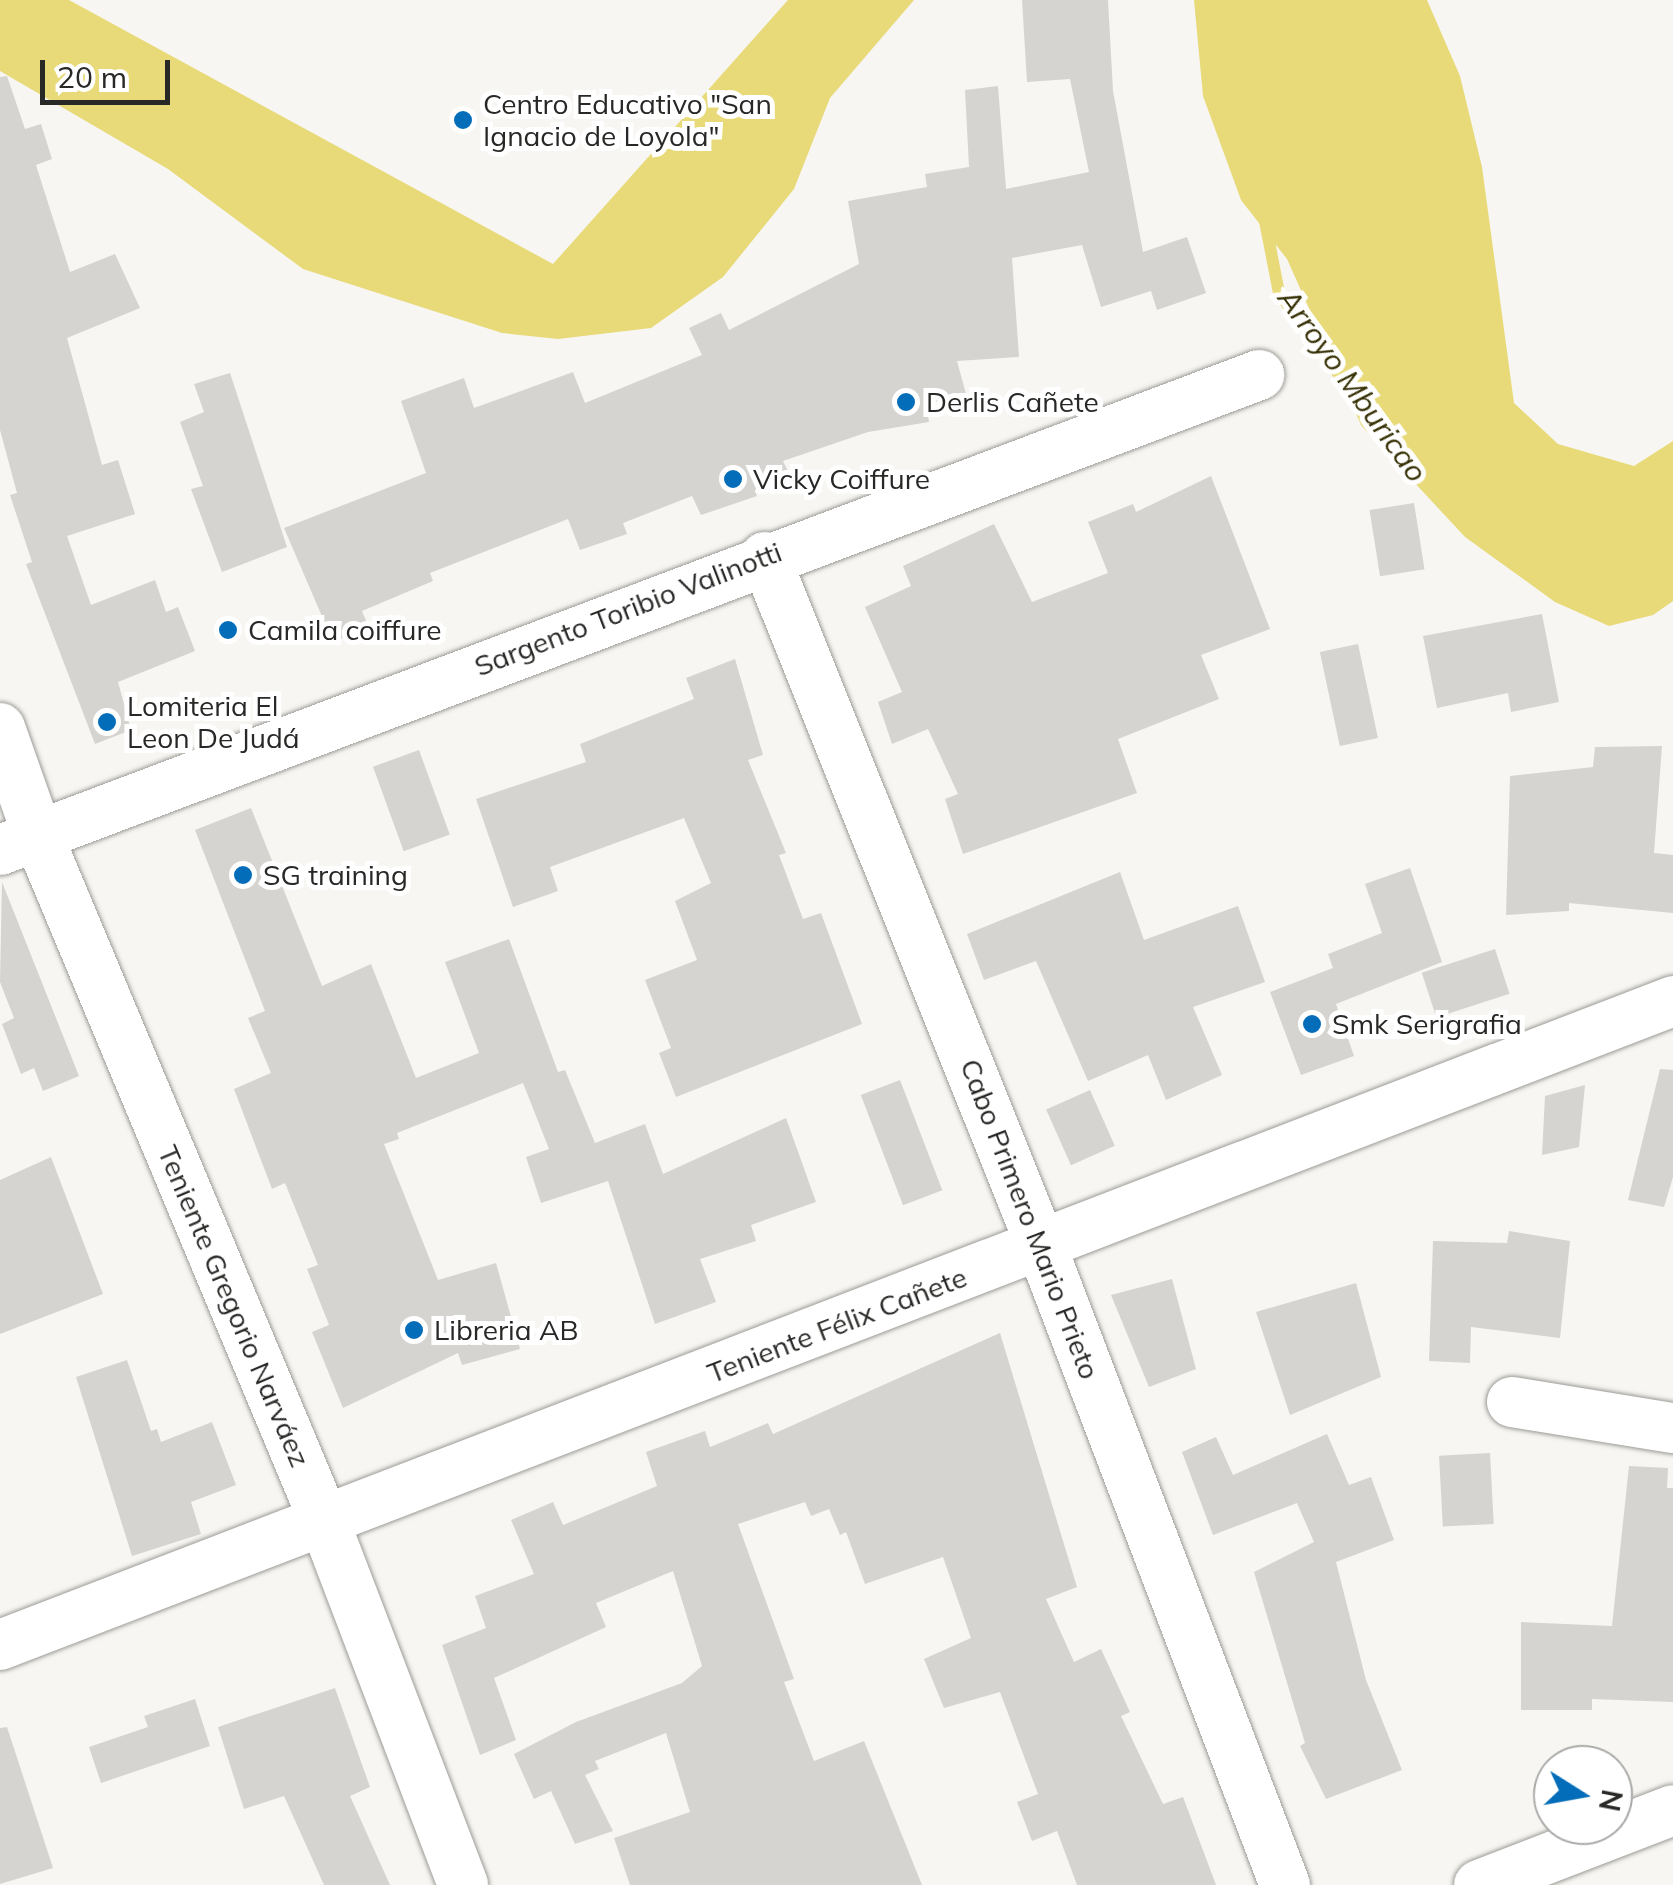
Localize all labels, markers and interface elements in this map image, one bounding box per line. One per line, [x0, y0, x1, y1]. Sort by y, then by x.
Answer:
scale bar [45, 40, 175, 102]
text: 20 m [57, 58, 127, 96]
place label: Centro Educativo "San Ignacio de Loyola" [483, 87, 772, 153]
marker: Centro Educativo "San Ignacio de Loyola" [452, 109, 474, 131]
water label: Arroyo Mburicao [1271, 281, 1435, 489]
place label: Derlis Cañete [926, 385, 1099, 419]
marker: Derlis Cañete [895, 391, 917, 413]
place label: Vicky Coiffure [753, 462, 930, 496]
marker: Vicky Coiffure [722, 468, 744, 490]
street label: Sargento Toribio Valinotti [470, 535, 786, 683]
place label: Camila coiffure [248, 613, 442, 647]
marker: Camila coiffure [217, 619, 239, 641]
place label: Lomiteria El Leon De Judá [127, 689, 299, 755]
marker: Lomiteria El Leon De Judá [96, 711, 118, 733]
place label: SG training [263, 858, 408, 892]
marker: SG training [232, 864, 254, 886]
place label: Smk Serigrafia [1332, 1007, 1522, 1041]
marker: Smk Serigrafia [1301, 1013, 1323, 1035]
street label: Cabo Primero Mario Prieto [953, 1054, 1107, 1384]
street label: Teniente Gregorio Narváez [151, 1140, 317, 1472]
street label: Teniente Félix Cañete [703, 1260, 971, 1390]
place label: Libreria AB [434, 1313, 578, 1347]
marker: Libreria AB [403, 1319, 425, 1341]
north arrow [1533, 1745, 1633, 1845]
text: N [1592, 1787, 1630, 1814]

